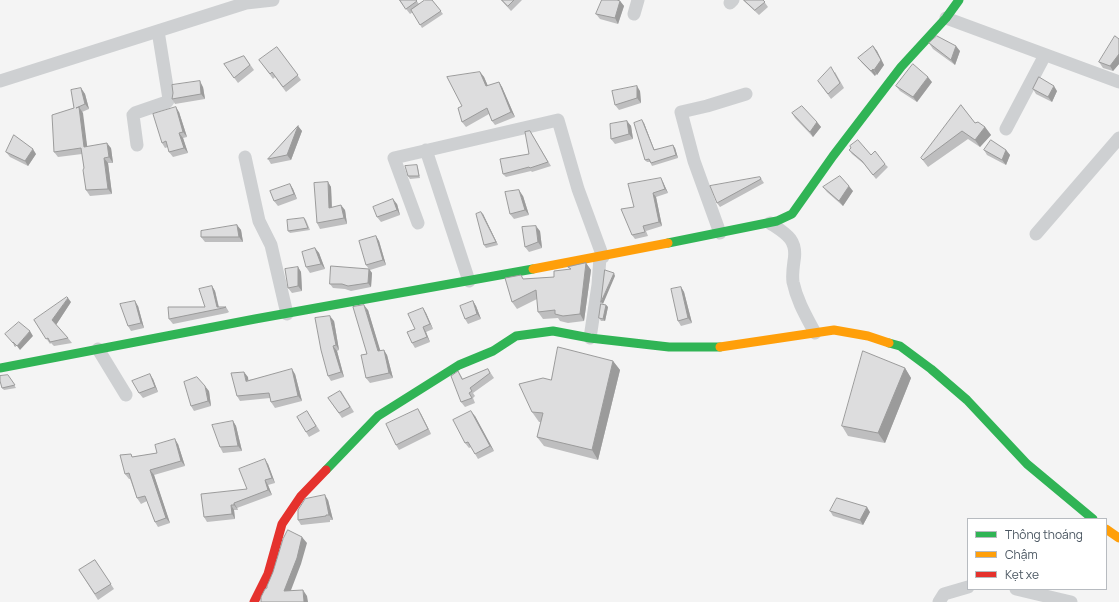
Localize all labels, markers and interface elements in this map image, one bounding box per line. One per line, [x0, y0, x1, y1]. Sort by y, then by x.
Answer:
legend [967, 518, 1107, 590]
text: Thông thoáng [1005, 526, 1083, 543]
text: Chậm [1005, 546, 1038, 563]
text: Kẹt xe [1005, 566, 1039, 583]

